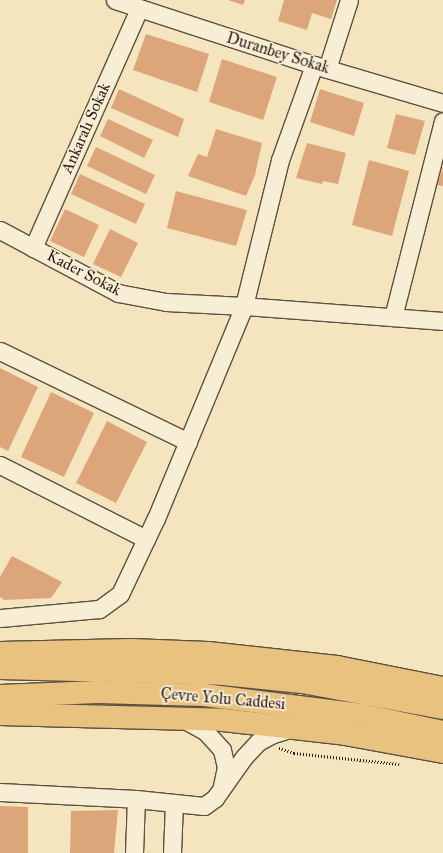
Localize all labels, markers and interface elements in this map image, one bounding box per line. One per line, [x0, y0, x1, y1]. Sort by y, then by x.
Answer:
street label: Duranbey Sokak [224, 28, 332, 78]
street label: Ankaralı Sokak [57, 80, 115, 176]
street label: Kader Sokak [43, 246, 125, 300]
street label: Çevre Yolu Caddesi [160, 684, 286, 714]

